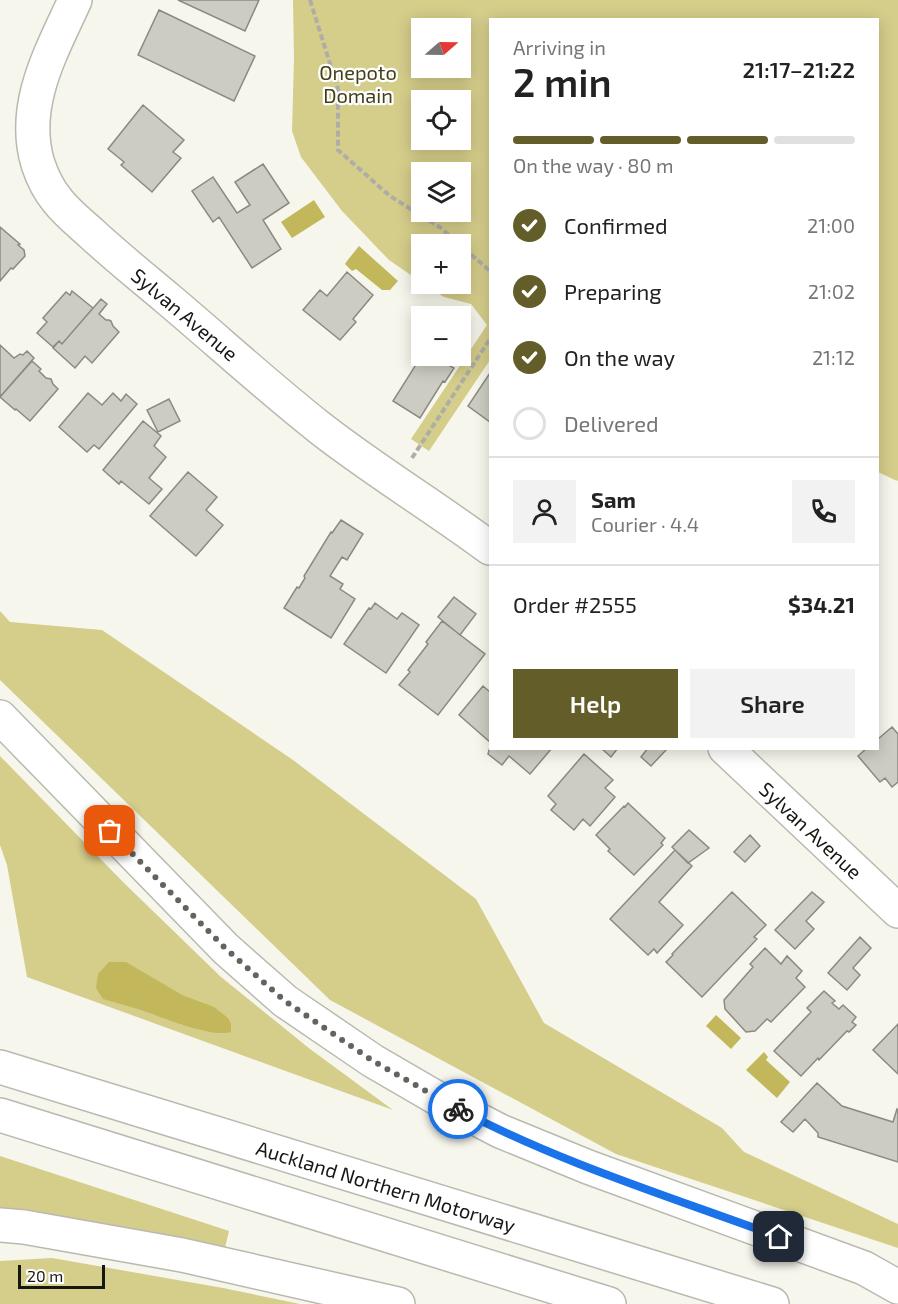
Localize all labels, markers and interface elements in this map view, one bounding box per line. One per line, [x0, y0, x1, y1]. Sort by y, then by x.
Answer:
north arrow [411, 18, 471, 78]
map controls [411, 18, 471, 366]
text: Arriving in [513, 35, 606, 59]
text: 21:17–21:22 [742, 56, 855, 82]
text: 2 min [513, 58, 612, 105]
park label: Onepoto Domain [319, 60, 397, 107]
button: locate [411, 90, 471, 150]
text: On the way · 80 m [513, 153, 673, 177]
button: layers [411, 162, 471, 222]
icon: check [513, 209, 546, 242]
text: Confirmed [564, 212, 668, 238]
text: 21:00 [807, 213, 855, 237]
button: + [411, 234, 471, 294]
street label: Sylvan Avenue [127, 263, 243, 365]
icon: check [513, 275, 546, 308]
text: Preparing [564, 278, 662, 304]
text: 21:02 [808, 279, 855, 303]
button: − [411, 306, 471, 366]
icon: check [513, 341, 546, 374]
text: On the way [564, 344, 675, 370]
text: 21:12 [812, 345, 855, 369]
text: Delivered [564, 410, 659, 436]
button: person [513, 480, 576, 543]
button: phone [792, 480, 855, 543]
text: Sam [591, 486, 636, 512]
text: Courier · 4.4 [591, 512, 699, 536]
text: Order #2555 [513, 591, 637, 617]
text: $34.21 [788, 591, 855, 617]
button: Help [513, 669, 678, 738]
button: Share [690, 669, 855, 738]
street label: Sylvan Avenue [755, 776, 867, 884]
pin [84, 805, 135, 856]
icon: bag [93, 814, 126, 847]
courier [428, 1079, 488, 1139]
icon: bike [442, 1093, 475, 1126]
street label: Auckland Northern Motorway [254, 1135, 519, 1237]
pin [753, 1211, 804, 1262]
icon: home [762, 1220, 795, 1253]
scale bar [18, 1262, 105, 1290]
text: 20 m [27, 1266, 63, 1285]

